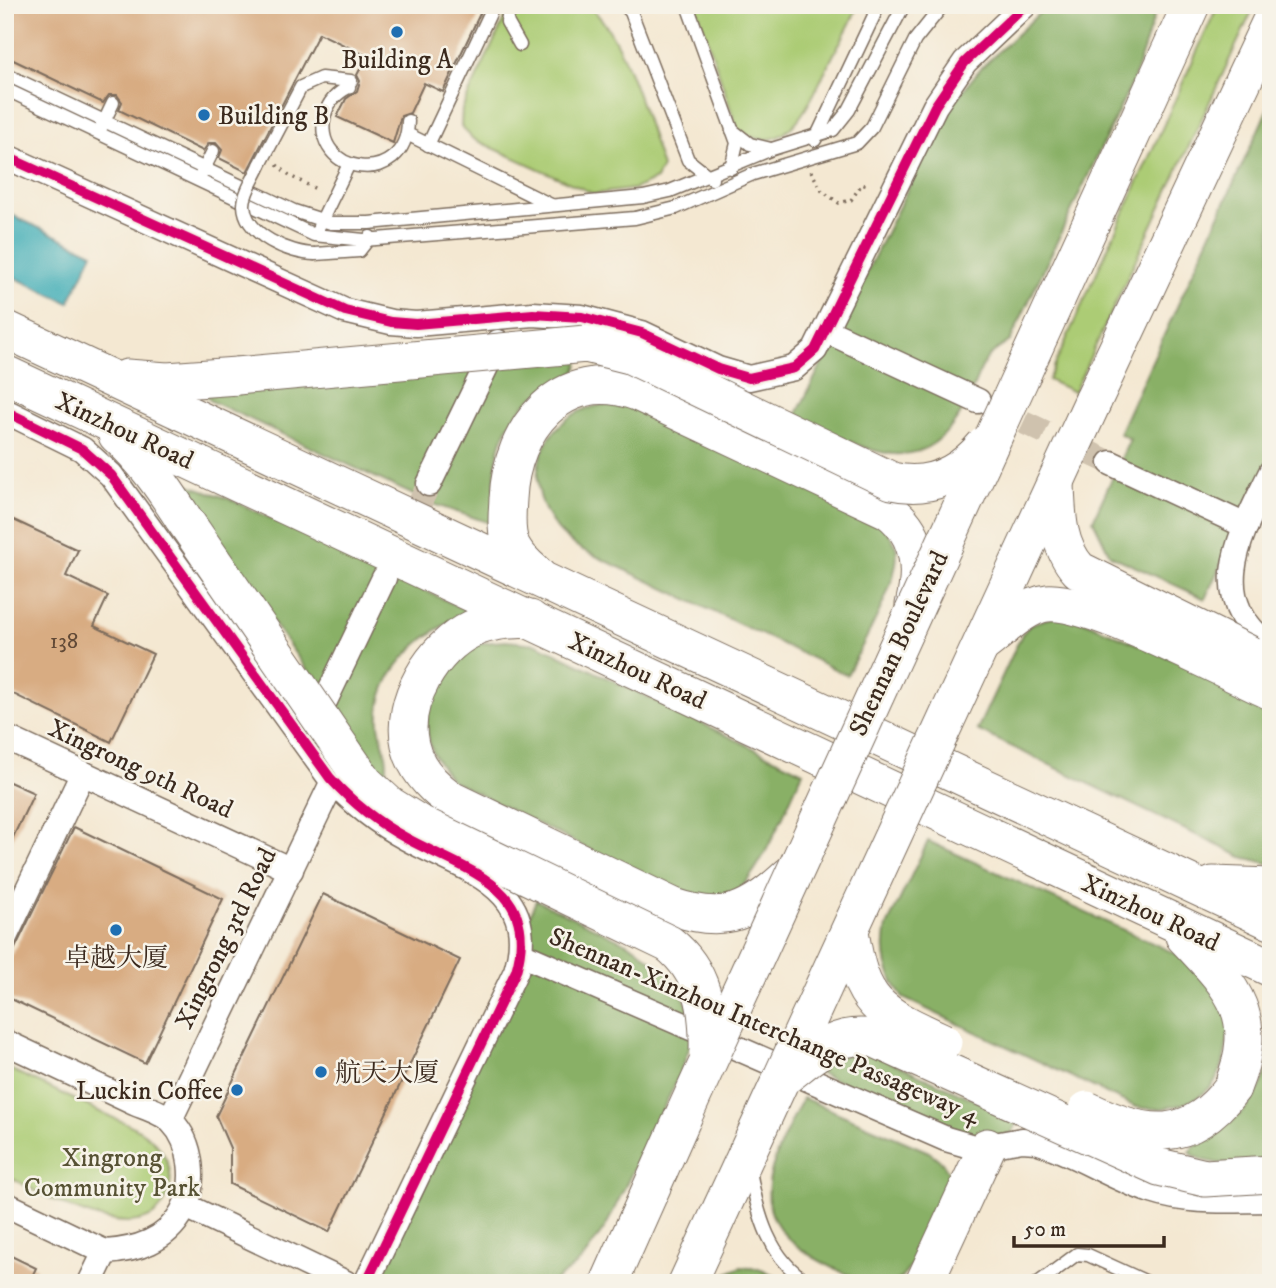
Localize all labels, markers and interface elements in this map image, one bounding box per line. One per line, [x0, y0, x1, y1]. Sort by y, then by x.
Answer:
marker: Building A [389, 24, 405, 40]
place label: Building A [341, 44, 453, 77]
place label: Building B [218, 100, 329, 133]
marker: Building B [196, 107, 212, 123]
street label: Xinzhou Road [50, 385, 199, 478]
street label: Shennan Boulevard [842, 546, 957, 741]
street label: Xinzhou Road [563, 625, 712, 718]
house number: 138 [50, 627, 78, 656]
street label: Xingrong 9th Road [43, 712, 238, 827]
street label: Xingrong 3rd Road [168, 843, 284, 1035]
street label: Xinzhou Road [1076, 867, 1225, 960]
street label: Shennan-Xinzhou Interchange Passageway 4 [544, 920, 986, 1133]
marker: 卓越大厦 [108, 922, 124, 938]
place label: 卓越大厦 [64, 942, 168, 975]
place label: 航天大厦 [335, 1057, 439, 1090]
marker: 航天大厦 [313, 1064, 329, 1080]
place label: Luckin Coffee [76, 1075, 223, 1108]
marker: Luckin Coffee [229, 1082, 245, 1098]
park label: Xingrong Community Park [24, 1142, 200, 1205]
scale bar [1014, 1204, 1164, 1248]
text: 50 m [1024, 1217, 1066, 1243]

